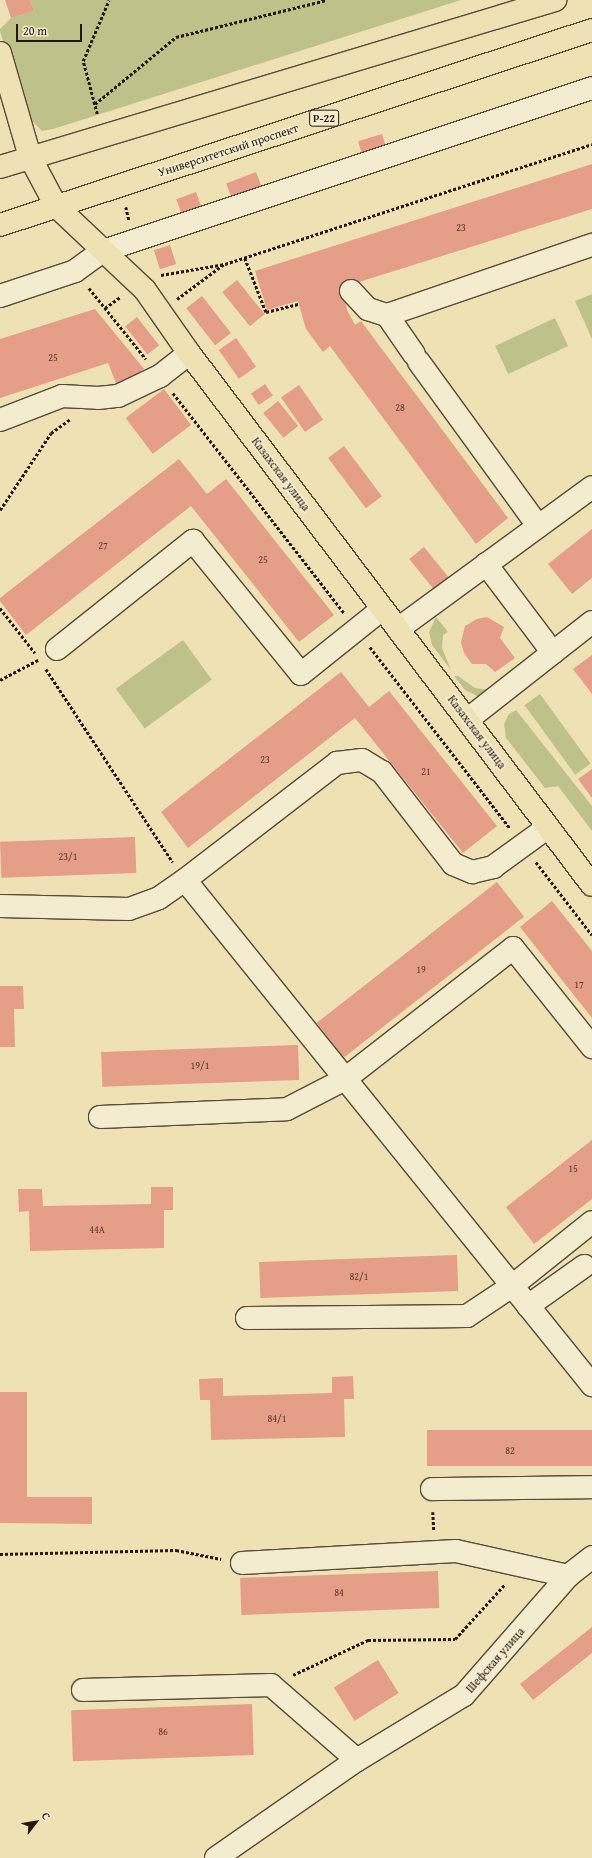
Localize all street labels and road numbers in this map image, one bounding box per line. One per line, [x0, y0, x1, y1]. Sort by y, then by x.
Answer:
road number: Р-22 [309, 109, 339, 127]
street label: Университетский проспект [156, 120, 300, 180]
street label: Казахская улица [249, 434, 313, 514]
street label: Казахская улица [445, 692, 509, 772]
street label: Шефская улица [463, 1624, 527, 1696]

